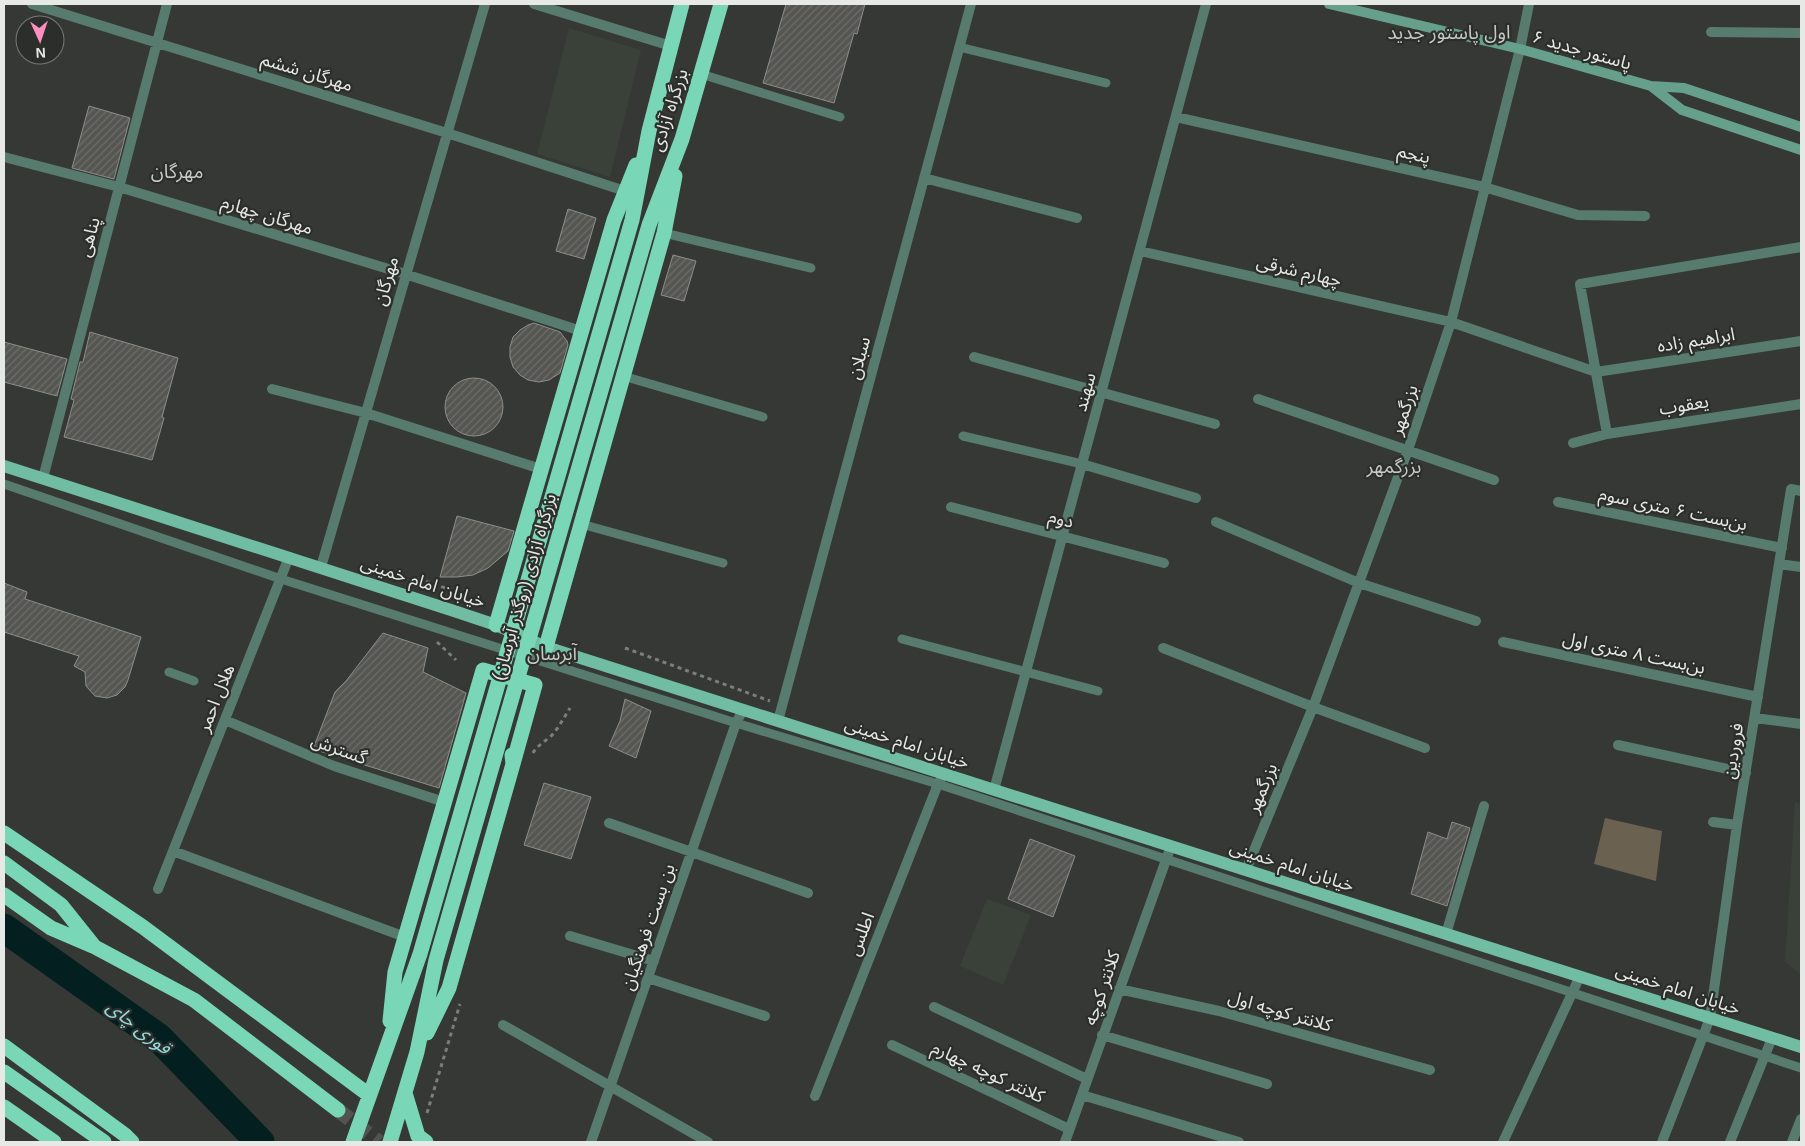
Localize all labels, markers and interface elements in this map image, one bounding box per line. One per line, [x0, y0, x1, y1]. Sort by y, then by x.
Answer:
north arrow [15, 15, 65, 65]
district label: اول پاستور جدید [1388, 22, 1511, 45]
street label: پاستور جدید ۶ [1530, 26, 1634, 75]
text: N [35, 45, 46, 61]
street label: مهرگان ششم [258, 49, 355, 98]
street label: بزرگراه آزادی [646, 66, 693, 154]
street label: پنجم [1395, 141, 1432, 170]
district label: مهرگان [151, 161, 203, 183]
street label: مهرگان چهارم [218, 192, 315, 242]
street label: پناهی [74, 215, 105, 259]
street label: چهارم شرقی [1254, 252, 1343, 294]
street label: مهرگان [370, 254, 403, 308]
street label: ابراهیم زاده [1656, 324, 1737, 359]
street label: سبلان [844, 334, 875, 382]
street label: سهند [1070, 371, 1100, 413]
street label: بزرگمهر [1386, 382, 1423, 439]
street label: یعقوب [1658, 391, 1710, 420]
district label: بزرگمهر [1366, 456, 1421, 478]
street label: بن‌بست ۶ متری سوم [1596, 483, 1749, 538]
street label: بزرگراه آزادی (روگذر آبرسان) [487, 491, 561, 683]
street label: دوم [1045, 506, 1076, 536]
street label: خیابان امام خمینی [357, 552, 488, 615]
street label: بن‌بست ۸ متری اول [1561, 628, 1707, 679]
district label: آبرسان [527, 642, 577, 664]
street label: هلال احمر [193, 661, 240, 736]
street label: خیابان امام خمینی [841, 713, 972, 776]
street label: فروردین [1719, 722, 1748, 781]
street label: گسترش [308, 730, 370, 769]
street label: بزرگمهر [1242, 760, 1282, 817]
street label: خیابان امام خمینی [1226, 836, 1357, 899]
street label: بن بست فرهنگیان [617, 861, 680, 993]
street label: اطلس [844, 910, 879, 959]
street label: کلانتر کوچه [1080, 948, 1125, 1028]
street label: خیابان امام خمینی [1612, 959, 1743, 1022]
street label: کلانتر کوچه اول [1226, 987, 1335, 1037]
water label: قوری چای [102, 996, 176, 1061]
street label: کلانتر کوچه چهارم [927, 1037, 1048, 1111]

